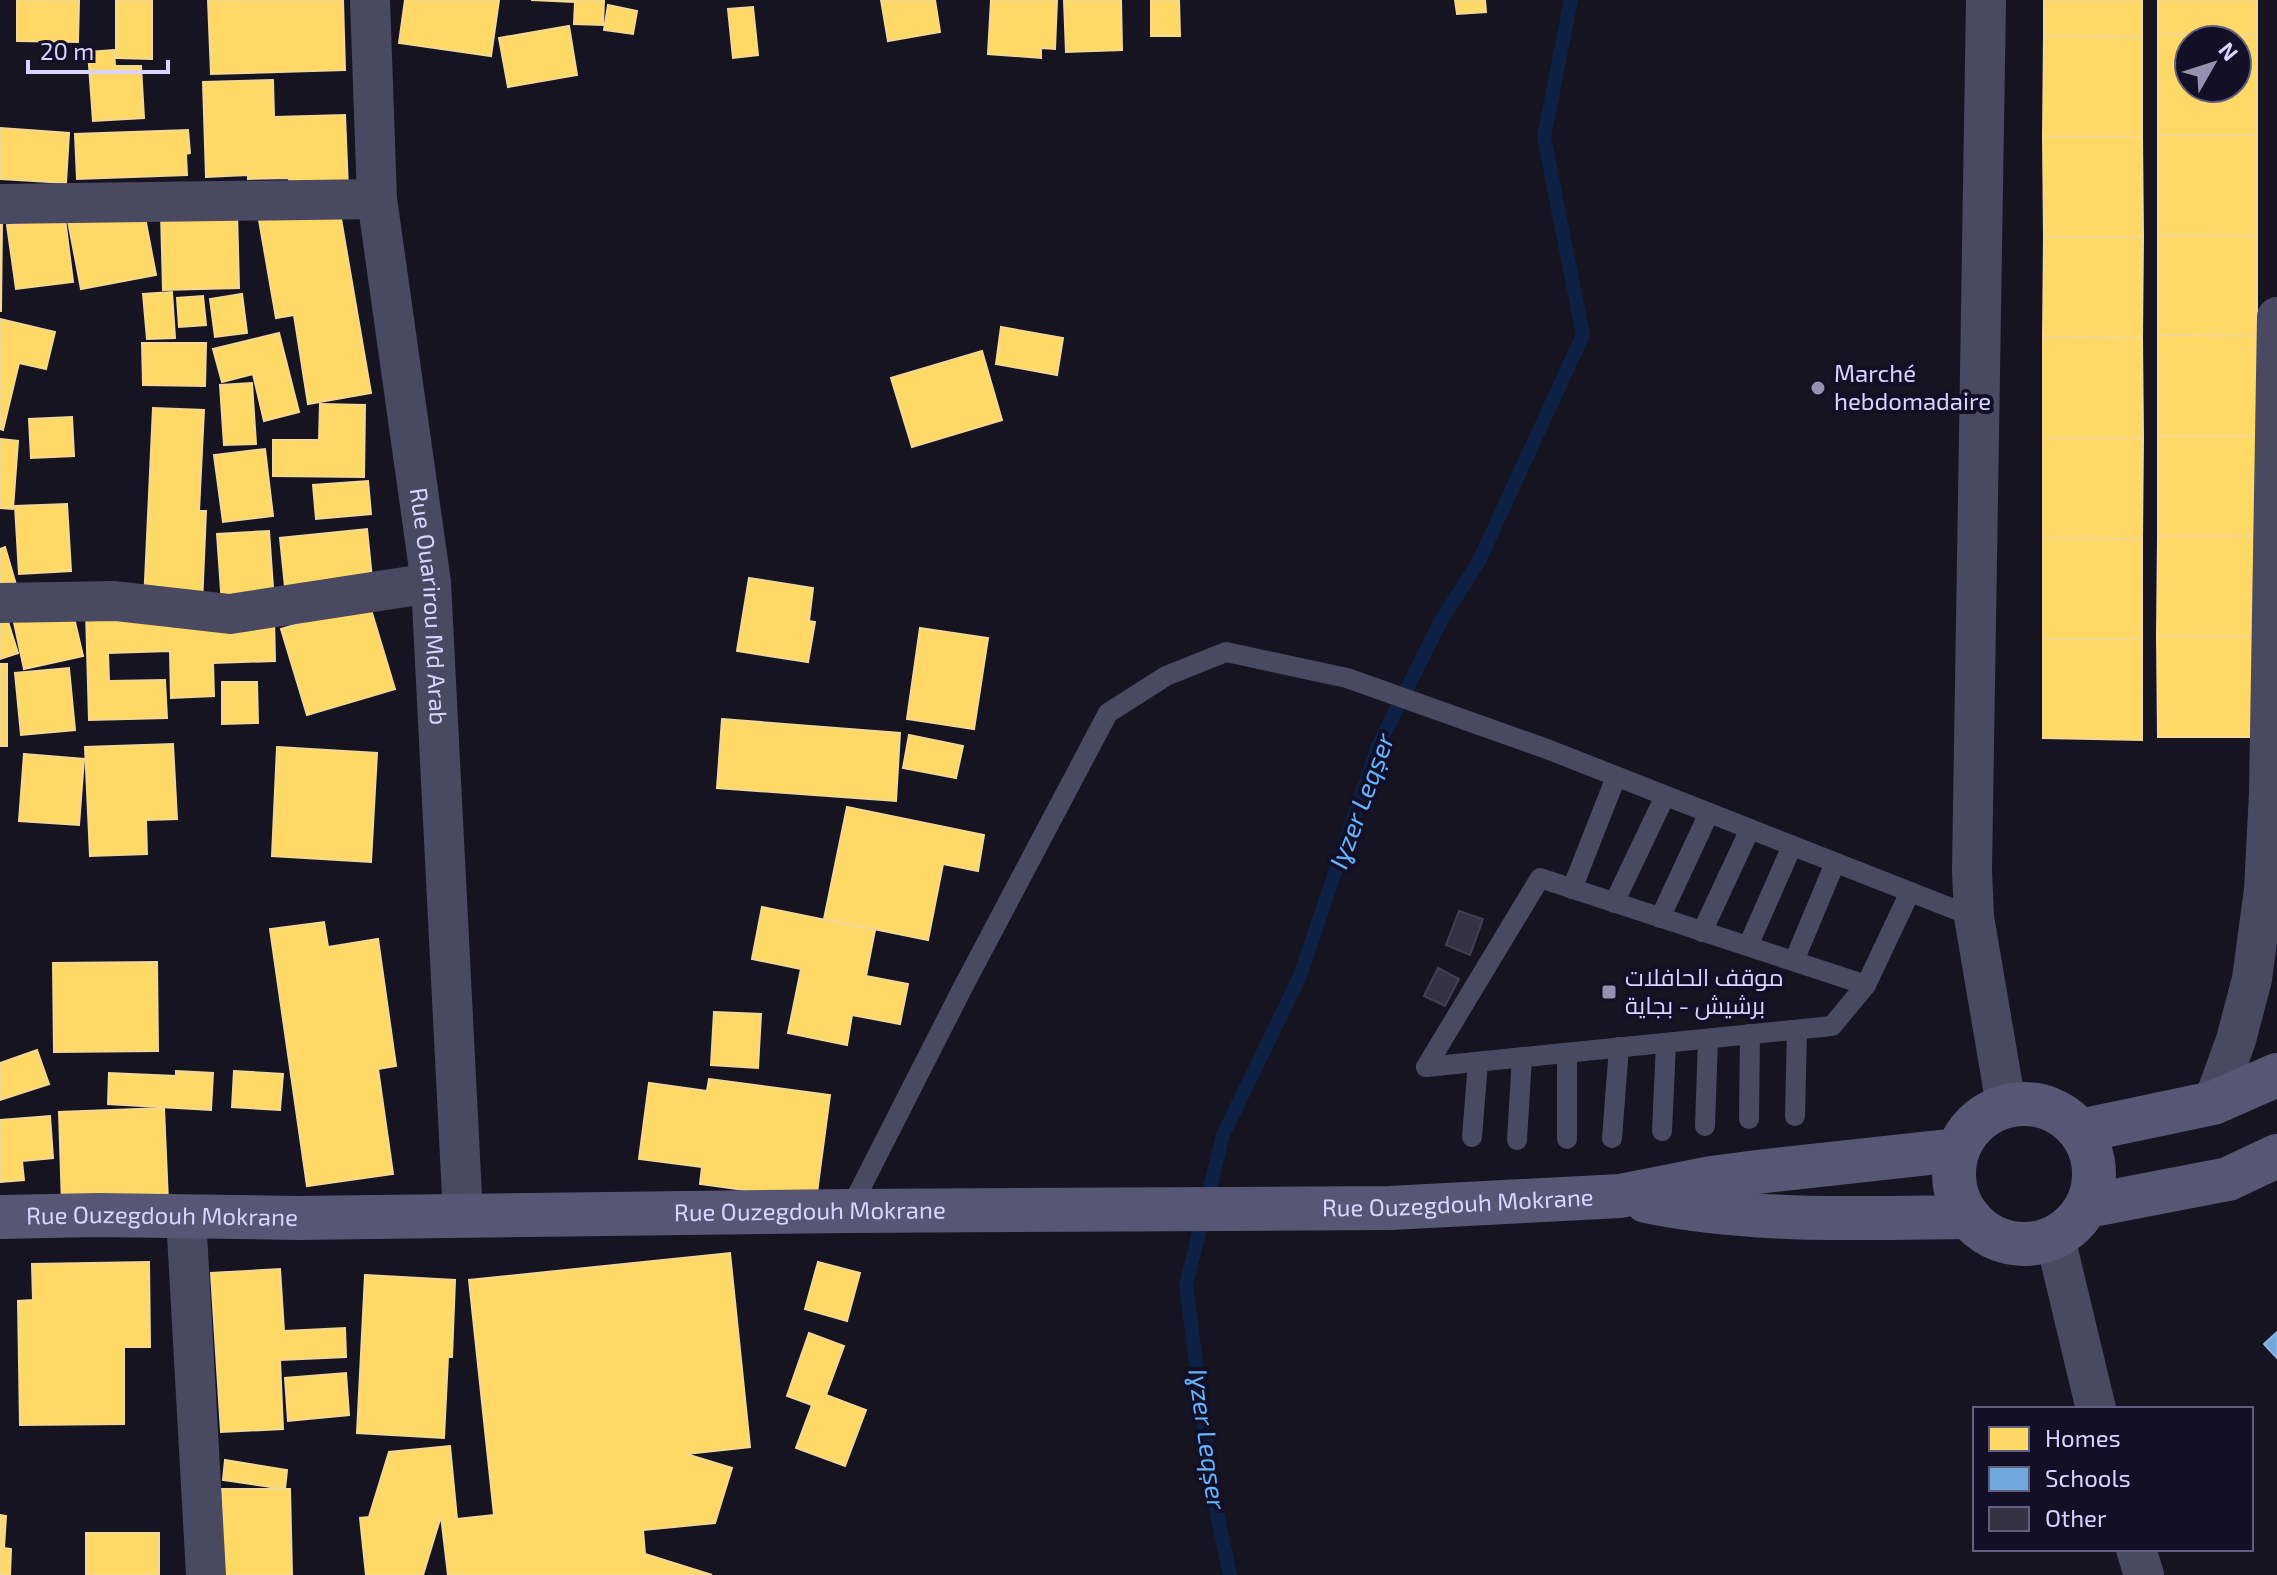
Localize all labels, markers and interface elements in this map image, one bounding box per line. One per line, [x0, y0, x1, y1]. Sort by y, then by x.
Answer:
scale bar [28, 24, 168, 74]
north arrow [2173, 24, 2253, 104]
text: 20 m [40, 36, 94, 65]
text: N [2214, 36, 2244, 65]
place label: Marché hebdomadaire [1834, 358, 1991, 415]
marker: Marché hebdomadaire [1809, 379, 1827, 397]
street label: Rue Ouarirou Md Arab [405, 486, 454, 726]
water label: Iɣzer Leqṣer [1322, 728, 1400, 872]
place label: موقف الحافلات برشيش - بجاية [1625, 962, 1784, 1020]
marker: موقف الحافلات برشيش - بجاية [1600, 983, 1618, 1001]
street label: Rue Ouzegdouh Mokrane [1322, 1181, 1594, 1221]
street label: Rue Ouzegdouh Mokrane [674, 1194, 946, 1226]
street label: Rue Ouzegdouh Mokrane [26, 1199, 298, 1231]
water label: Iɣzer Leqṣer [1183, 1366, 1234, 1512]
legend [1973, 1407, 2253, 1551]
text: Homes [2045, 1423, 2121, 1452]
text: Schools [2045, 1463, 2131, 1492]
text: Other [2045, 1503, 2107, 1532]

